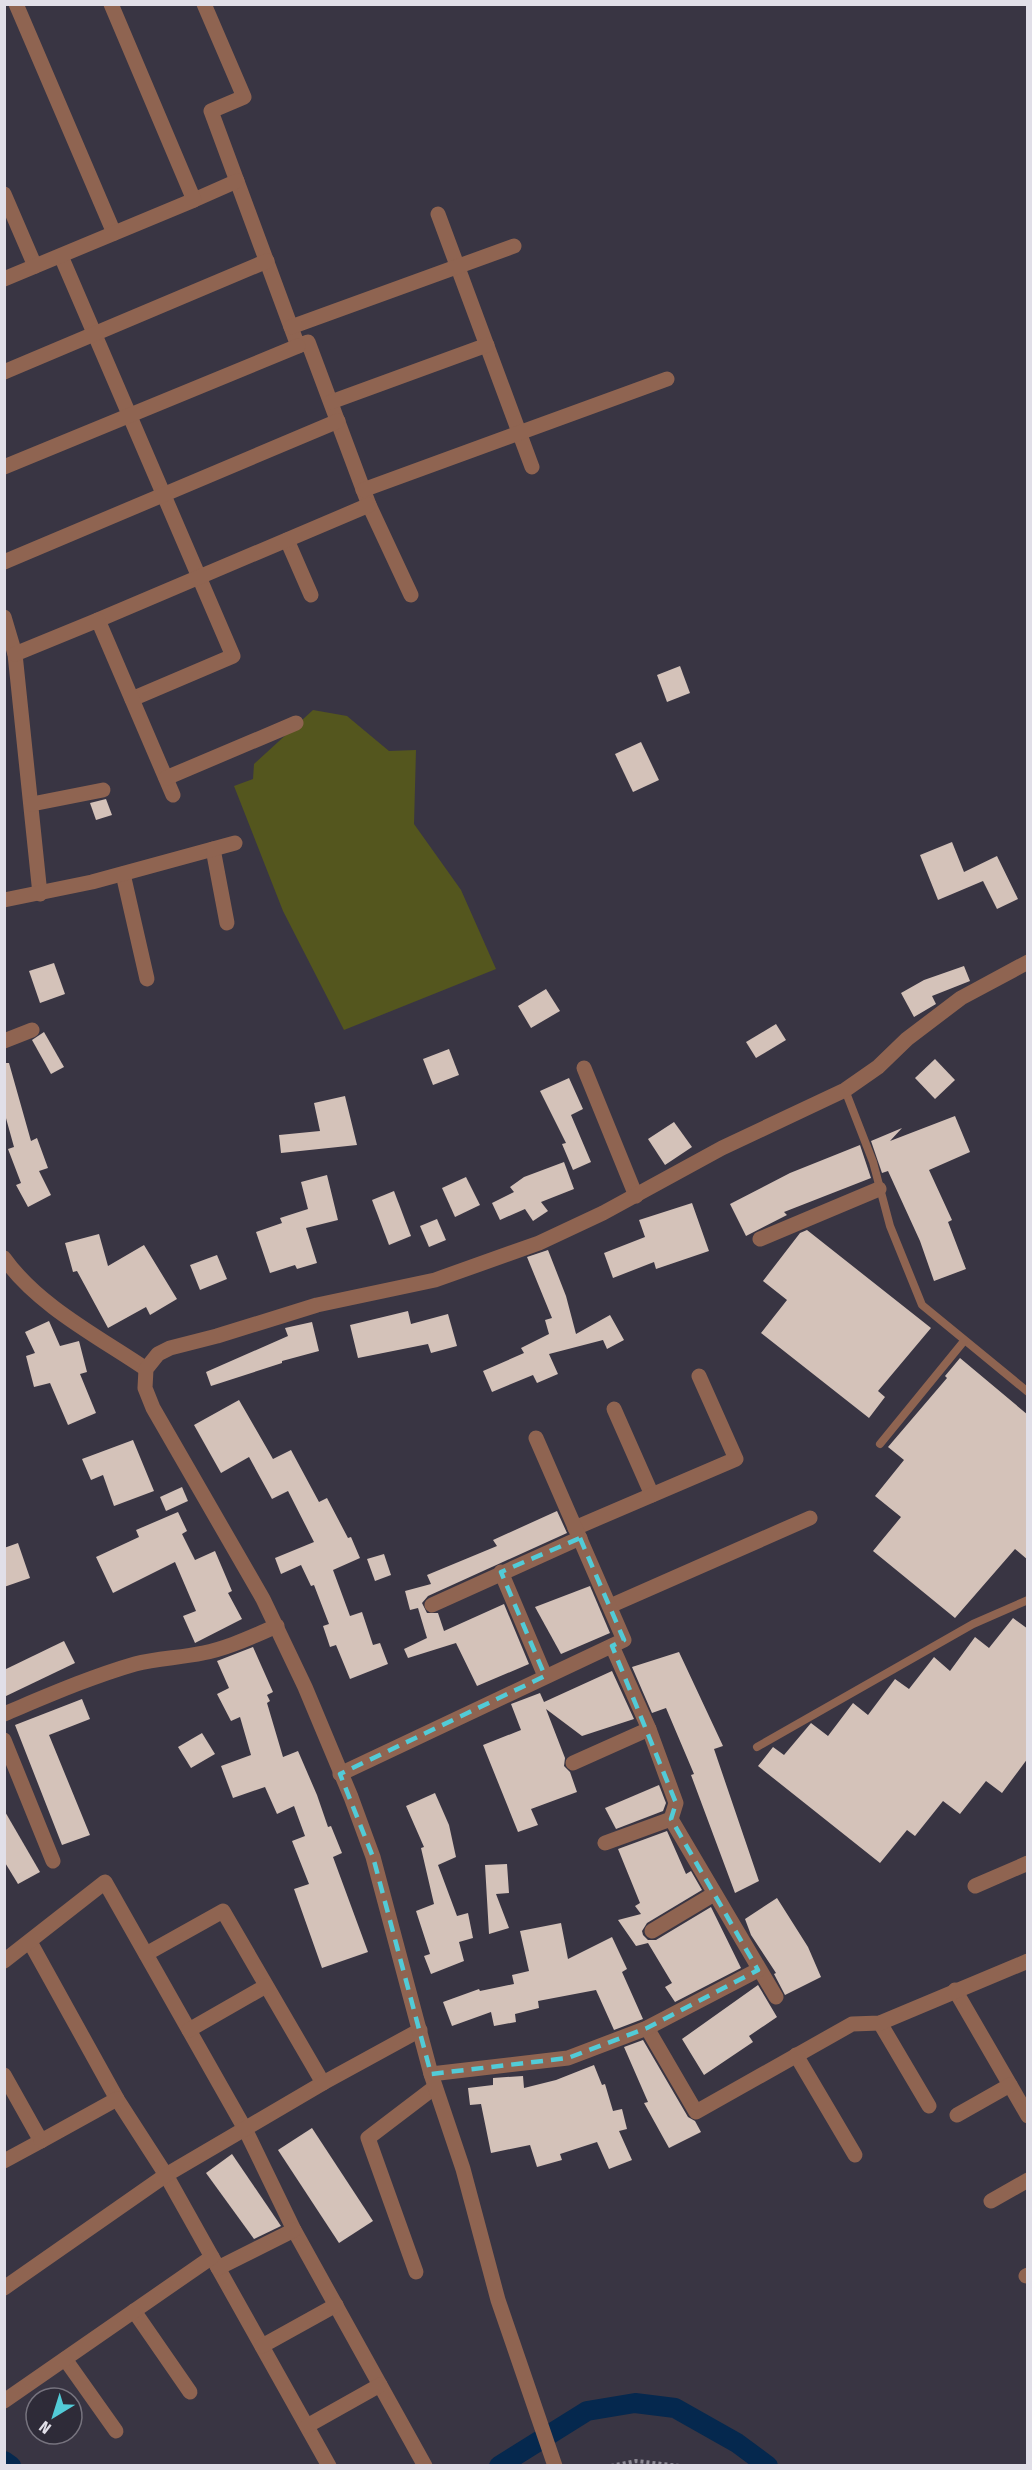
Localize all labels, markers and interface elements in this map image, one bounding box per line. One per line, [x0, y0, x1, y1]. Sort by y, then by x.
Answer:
north arrow [24, 2386, 84, 2446]
text: N [35, 2417, 55, 2438]

